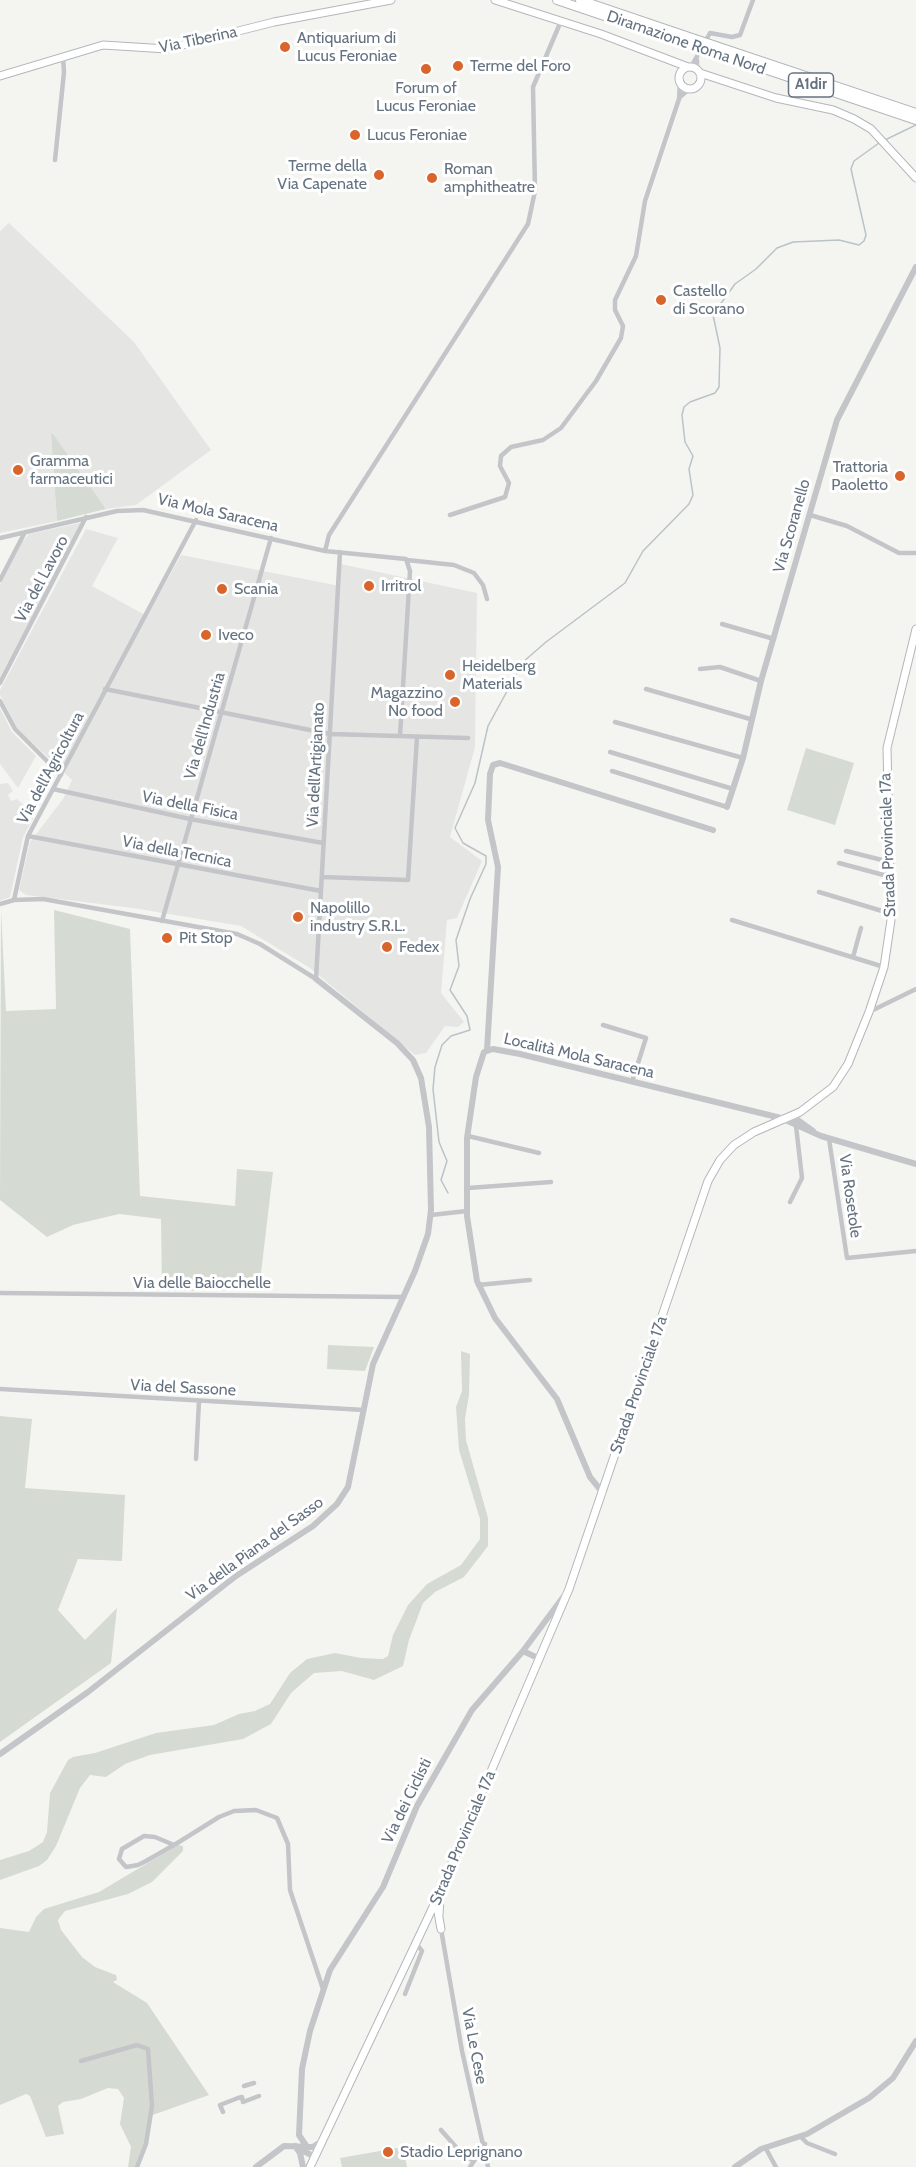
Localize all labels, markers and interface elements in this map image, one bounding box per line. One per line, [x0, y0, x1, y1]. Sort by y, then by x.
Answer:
street label: Diramazione Roma Nord [604, 7, 768, 79]
street label: Via Tiberina [157, 22, 239, 58]
place label: Antiquarium di Lucus Feroniae [297, 28, 397, 66]
marker: Antiquarium di Lucus Feroniae [278, 40, 292, 54]
place label: Terme del Foro [470, 56, 571, 76]
marker: Terme del Foro [451, 59, 465, 73]
marker: Forum of Lucus Feroniae [419, 62, 433, 76]
road number: A1dir [788, 73, 834, 97]
place label: Forum of Lucus Feroniae [376, 78, 476, 116]
place label: Lucus Feroniae [367, 125, 467, 145]
marker: Lucus Feroniae [348, 128, 362, 142]
place label: Terme della Via Capenate [277, 156, 367, 194]
place label: Roman amphitheatre [444, 159, 535, 197]
marker: Terme della Via Capenate [372, 168, 386, 182]
marker: Roman amphitheatre [425, 171, 439, 185]
place label: Castello di Scorano [673, 281, 745, 319]
marker: Castello di Scorano [654, 293, 668, 307]
place label: Gramma farmaceutici [30, 451, 113, 489]
place label: Trattoria Paoletto [831, 457, 888, 495]
marker: Gramma farmaceutici [11, 463, 25, 477]
marker: Trattoria Paoletto [893, 469, 907, 483]
street label: Via Scoranello [769, 477, 815, 575]
street label: Via Mola Saracena [156, 490, 280, 536]
street label: Via del Lavoro [11, 532, 73, 626]
place label: Irritrol [381, 576, 421, 596]
place label: Scania [234, 579, 278, 599]
marker: Irritrol [362, 579, 376, 593]
marker: Scania [215, 582, 229, 596]
place label: Iveco [218, 625, 254, 645]
marker: Iveco [199, 628, 213, 642]
place label: Heidelberg Materials [462, 656, 536, 694]
marker: Heidelberg Materials [443, 668, 457, 682]
street label: Via dell'Industria [181, 670, 229, 782]
place label: Magazzino No food [371, 683, 443, 721]
marker: Magazzino No food [448, 695, 462, 709]
street label: Via dell'Artigianato [303, 702, 329, 828]
street label: Via dell'Agricoltura [13, 709, 89, 827]
street label: Strada Provinciale 17a [876, 773, 900, 917]
street label: Via della Fisica [140, 787, 240, 825]
street label: Via della Tecnica [121, 832, 233, 872]
place label: Napolillo industry S.R.L. [310, 898, 405, 936]
marker: Napolillo industry S.R.L. [291, 910, 305, 924]
place label: Pit Stop [179, 928, 233, 948]
marker: Pit Stop [160, 931, 174, 945]
place label: Fedex [399, 937, 439, 957]
marker: Fedex [380, 940, 394, 954]
street label: Località Mola Saracena [502, 1029, 656, 1083]
street label: Via Rosetole [835, 1153, 865, 1239]
street label: Via delle Baiocchelle [133, 1273, 271, 1293]
street label: Strada Provinciale 17a [606, 1314, 672, 1456]
street label: Via del Sassone [130, 1376, 236, 1400]
street label: Via della Piana del Sasso [183, 1493, 327, 1605]
street label: Via dei Ciclisti [378, 1755, 436, 1847]
street label: Strada Provinciale 17a [426, 1768, 500, 1908]
street label: Via Le Cese [457, 2006, 491, 2086]
place label: Stadio Leprignano [400, 2142, 523, 2162]
marker: Stadio Leprignano [381, 2145, 395, 2159]

